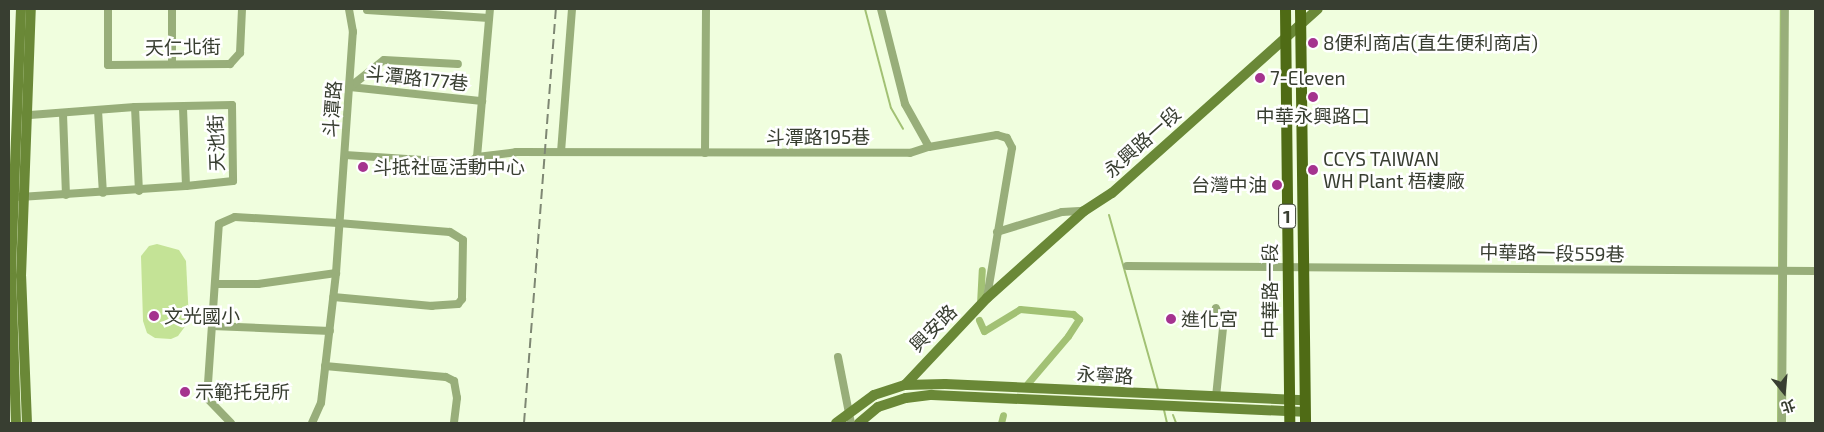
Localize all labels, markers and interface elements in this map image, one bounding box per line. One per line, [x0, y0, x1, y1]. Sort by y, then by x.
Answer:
place label: 8便利商店(直生便利商店) [1323, 32, 1538, 54]
street label: 天仁北街 [145, 35, 221, 59]
marker: 8便利商店(直生便利商店) [1307, 37, 1319, 49]
street label: 斗潭路177巷 [365, 61, 469, 95]
place label: 7-Eleven [1270, 67, 1345, 89]
marker: 7-Eleven [1254, 72, 1266, 84]
street label: 斗潭路 [319, 80, 345, 138]
marker: 中華永興路口 [1307, 91, 1319, 103]
street label: 永興路一段 [1099, 102, 1185, 182]
place label: 中華永興路口 [1256, 105, 1370, 127]
street label: 天池街 [204, 114, 228, 172]
street label: 斗潭路195巷 [766, 126, 870, 148]
place label: CCYS TAIWAN WH Plant 梧棲廠 [1323, 148, 1465, 192]
place label: 斗抵社區活動中心 [373, 156, 525, 178]
marker: 斗抵社區活動中心 [357, 161, 369, 173]
marker: CCYS TAIWAN WH Plant 梧棲廠 [1307, 164, 1319, 176]
place label: 台灣中油 [1191, 174, 1267, 196]
marker: 台灣中油 [1271, 179, 1283, 191]
road number: 1 [1277, 200, 1297, 232]
street label: 中華路一段559巷 [1479, 240, 1625, 266]
street label: 中華路一段 [1259, 244, 1281, 338]
street label: 興安路 [905, 300, 961, 356]
place label: 文光國小 [164, 305, 240, 327]
place label: 進化宮 [1181, 308, 1238, 330]
marker: 文光國小 [148, 310, 160, 322]
marker: 進化宮 [1165, 313, 1177, 325]
street label: 永寧路 [1076, 362, 1134, 388]
north arrow [1759, 367, 1809, 417]
place label: 示範托兒所 [195, 381, 290, 403]
marker: 示範托兒所 [179, 386, 191, 398]
text: 北 [1779, 397, 1798, 417]

